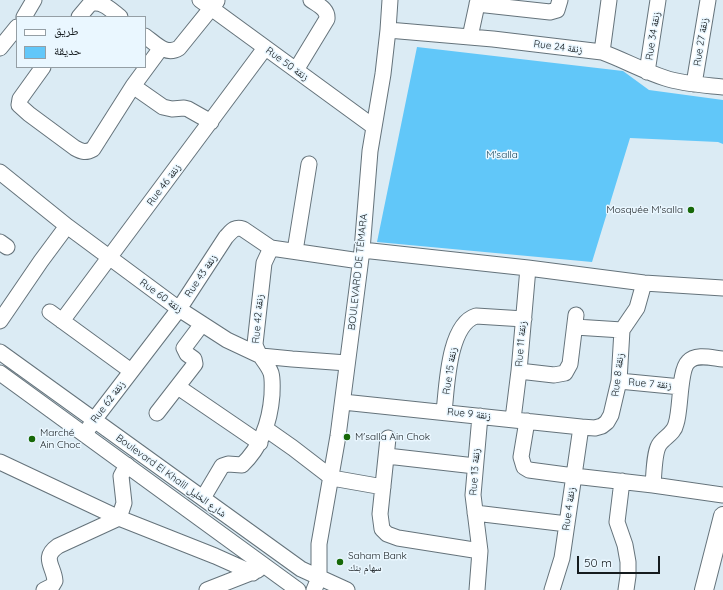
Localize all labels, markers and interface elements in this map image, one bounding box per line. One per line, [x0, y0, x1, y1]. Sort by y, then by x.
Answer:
street label: Rue 34 زنقة [643, 11, 663, 61]
legend [16, 16, 146, 68]
street label: Rue 27 زنقة [691, 17, 711, 67]
text: طريق [54, 23, 79, 38]
street label: Rue 24 زنقة [533, 38, 583, 56]
text: حديقة [54, 43, 82, 58]
street label: Rue 50 زنقة [263, 45, 311, 83]
park label: M'salla [486, 149, 518, 161]
street label: Rue 46 زنقة [144, 162, 184, 208]
place label: Mosquée M'salla [607, 204, 683, 216]
marker: Mosquée M'salla [686, 205, 696, 215]
street label: BOULEVARD DE TÉMARA [346, 213, 370, 331]
street label: Rue 43 زنقة [182, 252, 220, 300]
street label: Rue 60 زنقة [137, 277, 185, 315]
street label: Rue 42 زنقة [250, 294, 266, 344]
street label: Rue 11 زنقة [513, 321, 529, 367]
street label: Rue 15 زنقة [440, 347, 460, 395]
street label: Rue 8 زنقة [609, 353, 627, 397]
street label: Rue 7 زنقة [628, 376, 672, 392]
street label: Rue 62 زنقة [88, 379, 128, 425]
street label: Rue 9 زنقة [447, 406, 491, 422]
place label: Marché Ain Choc [40, 427, 81, 450]
place label: M'salla Ain Chok [355, 431, 430, 443]
street label: Boulevard El Khalil شارع الخليل [114, 432, 228, 520]
marker: M'salla Ain Chok [342, 432, 352, 442]
marker: Marché Ain Choc [27, 434, 37, 444]
street label: Rue 13 زنقة [467, 448, 483, 496]
street label: Rue 4 زنقة [560, 487, 578, 531]
scale bar [579, 548, 662, 574]
place label: Saham Bank سهام بنك [348, 550, 407, 574]
text: 50 m [584, 555, 612, 570]
marker: Saham Bank سهام بنك [335, 557, 345, 567]

